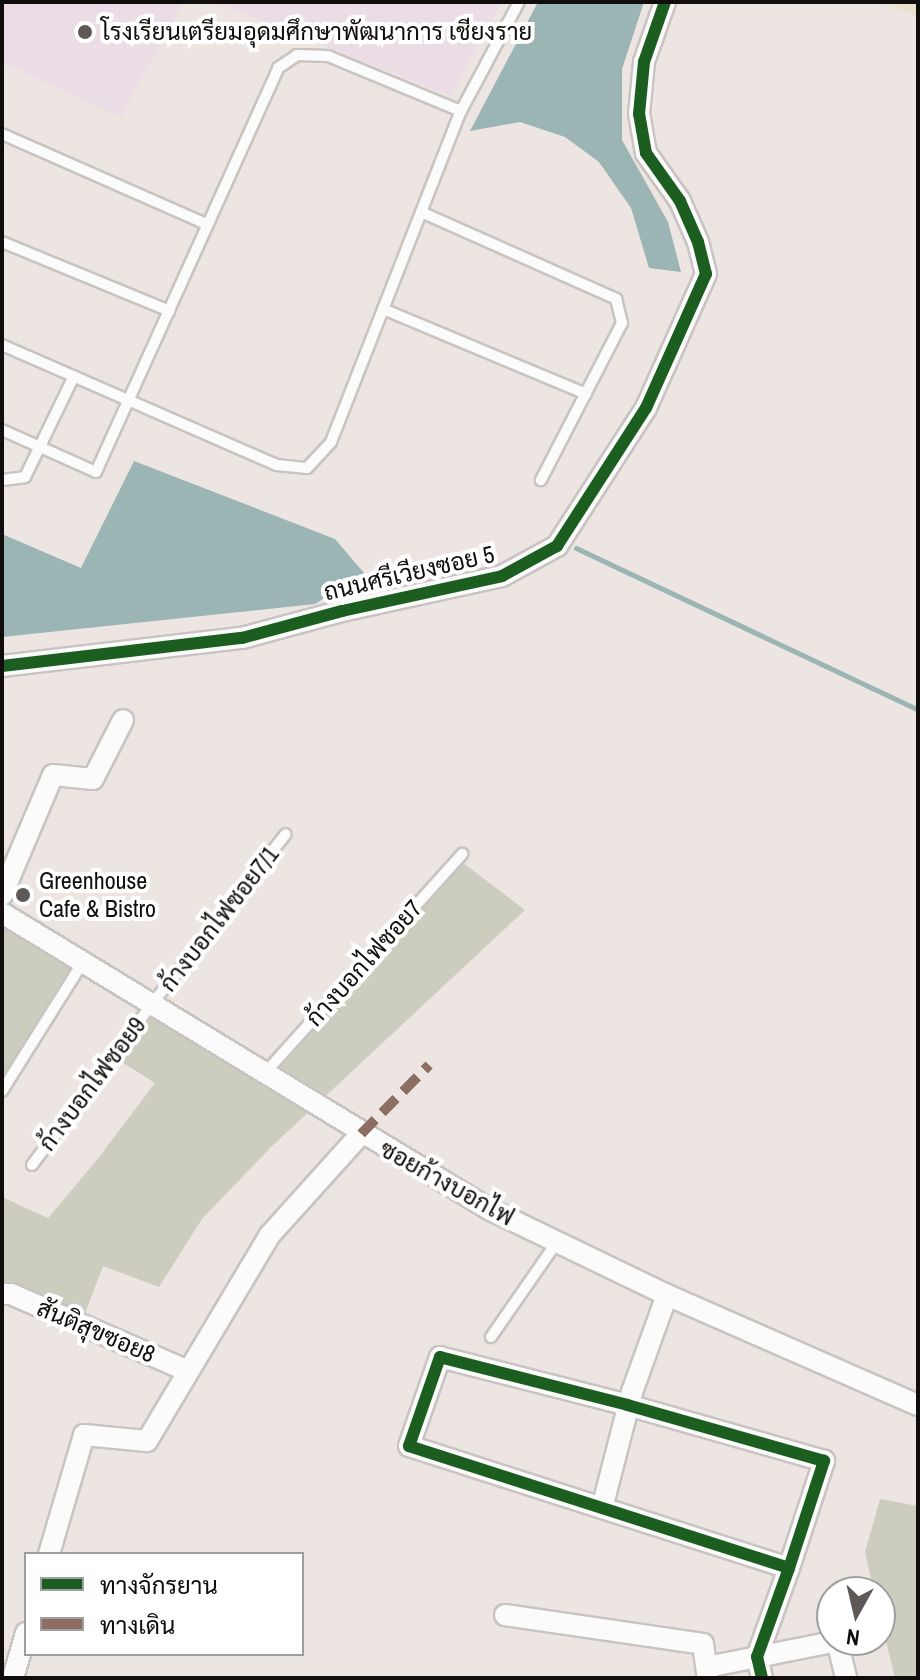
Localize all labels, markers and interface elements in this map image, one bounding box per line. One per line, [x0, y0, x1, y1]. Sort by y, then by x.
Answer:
place label: โรงเรียนเตรียมอุดมศึกษาพัฒนาการ เชียงราย [101, 18, 532, 46]
marker: โรงเรียนเตรียมอุดมศึกษาพัฒนาการ เชียงราย [76, 23, 94, 41]
street label: ถนนศรีเวียงซอย 5 [321, 539, 497, 607]
street label: ก้างบอกไฟซอย7/1 [153, 841, 285, 997]
place label: Greenhouse Cafe & Bistro [39, 867, 156, 923]
marker: Greenhouse Cafe & Bistro [14, 886, 32, 904]
street label: ก้างบอกไฟซอย7 [300, 894, 428, 1032]
street label: ก้างบอกไฟซอย9 [32, 1011, 152, 1157]
street label: ซอยก้างบอกไฟ [375, 1134, 519, 1232]
street label: สันติสุขซอย8 [33, 1293, 159, 1369]
legend [24, 1552, 304, 1656]
text: ทางจักรยาน [100, 1569, 218, 1601]
north arrow [816, 1576, 896, 1656]
text: ทางเดิน [100, 1609, 175, 1641]
text: N [844, 1622, 861, 1654]

